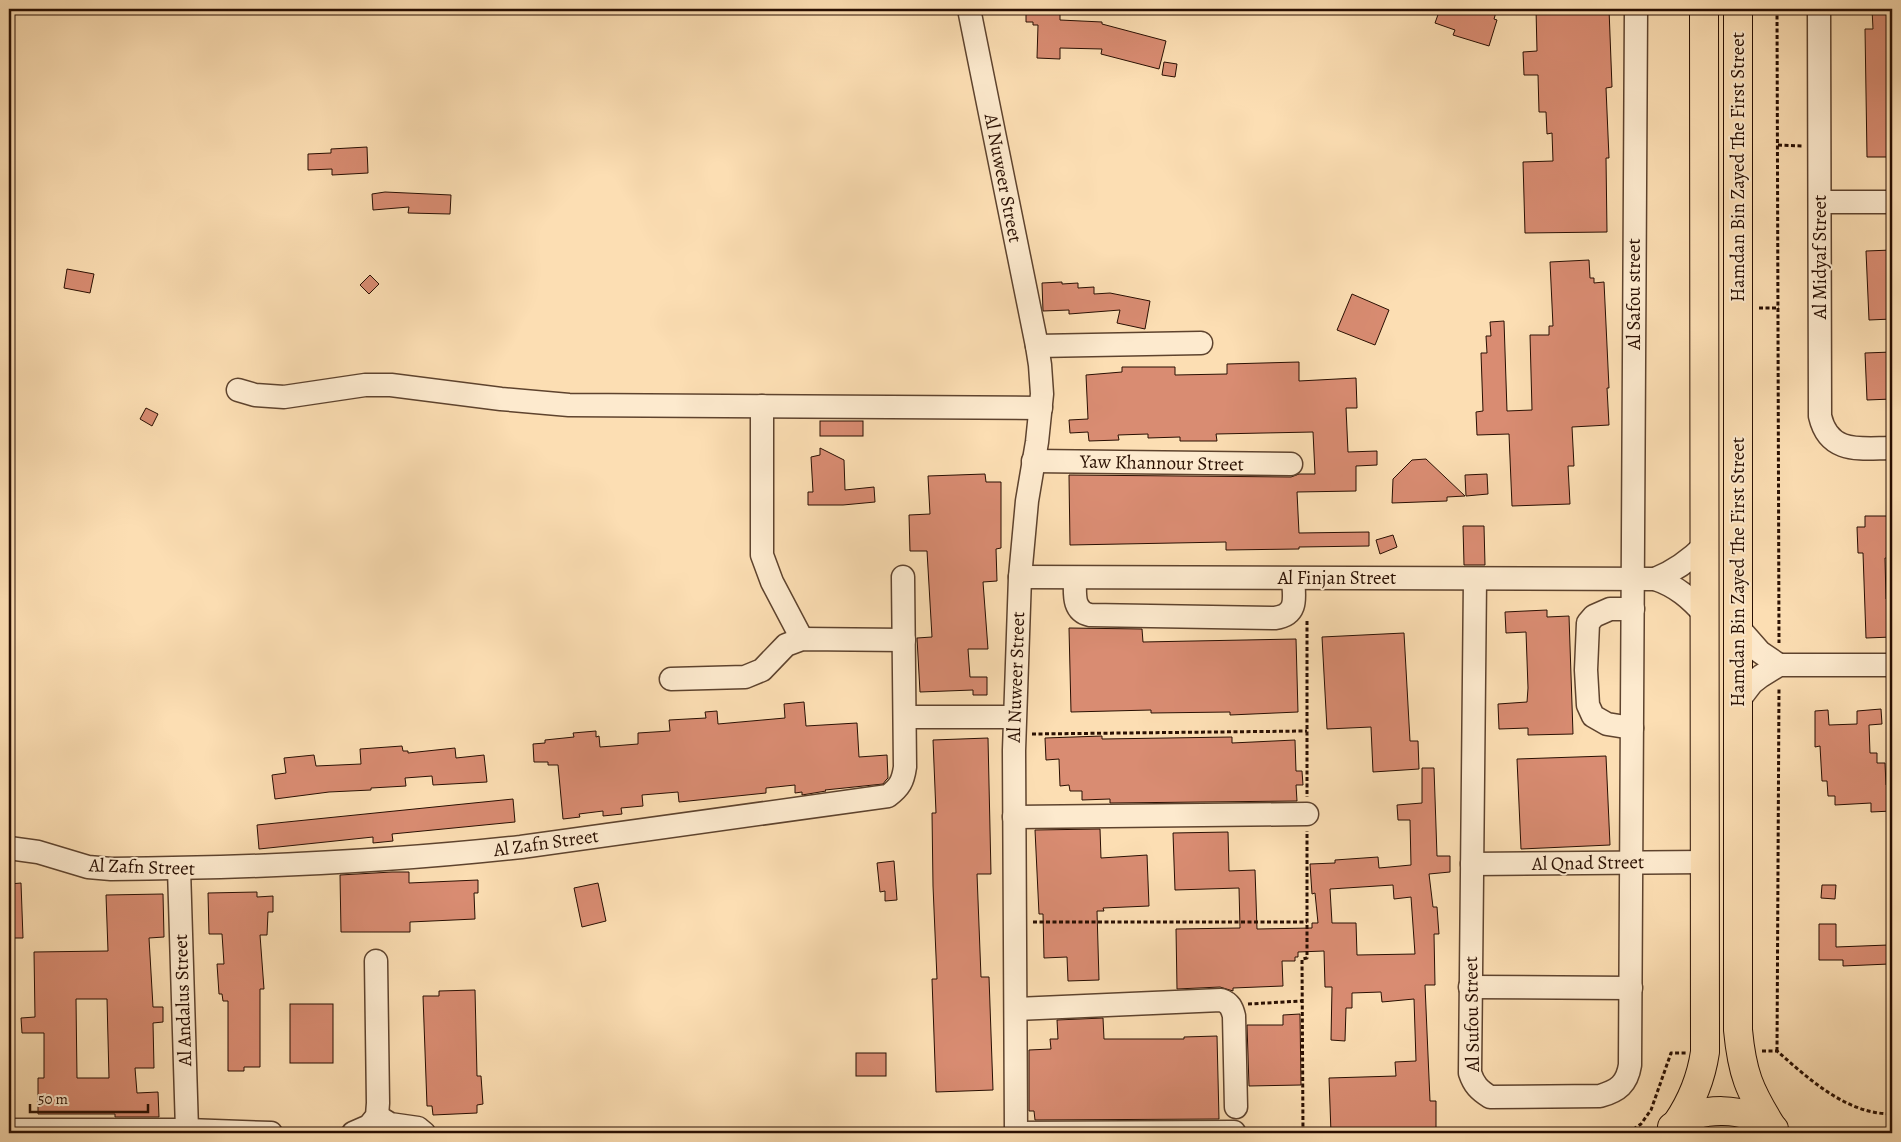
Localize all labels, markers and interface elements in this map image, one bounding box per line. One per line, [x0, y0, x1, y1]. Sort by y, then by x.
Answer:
street label: Hamdan Bin Zayed The First Street [1725, 32, 1751, 302]
street label: Al Nuweer Street [978, 110, 1028, 245]
street label: Al Midyaf Street [1807, 195, 1833, 320]
street label: Al Safou street [1621, 238, 1647, 351]
street label: Hamdan Bin Zayed The First Street [1725, 437, 1751, 707]
street label: Yaw Khannour Street [1079, 449, 1244, 477]
street label: Al Finjan Street [1277, 565, 1396, 591]
street label: Al Nuweer Street [1001, 611, 1031, 744]
street label: Al Zafn Street [491, 823, 600, 863]
street label: Al Qnad Street [1531, 849, 1644, 877]
street label: Al Zafn Street [88, 852, 195, 882]
street label: Al Andalus Street [168, 933, 198, 1068]
street label: Al Sufou Street [1458, 956, 1486, 1073]
scale bar [30, 1082, 148, 1114]
text: 50 m [38, 1089, 68, 1109]

